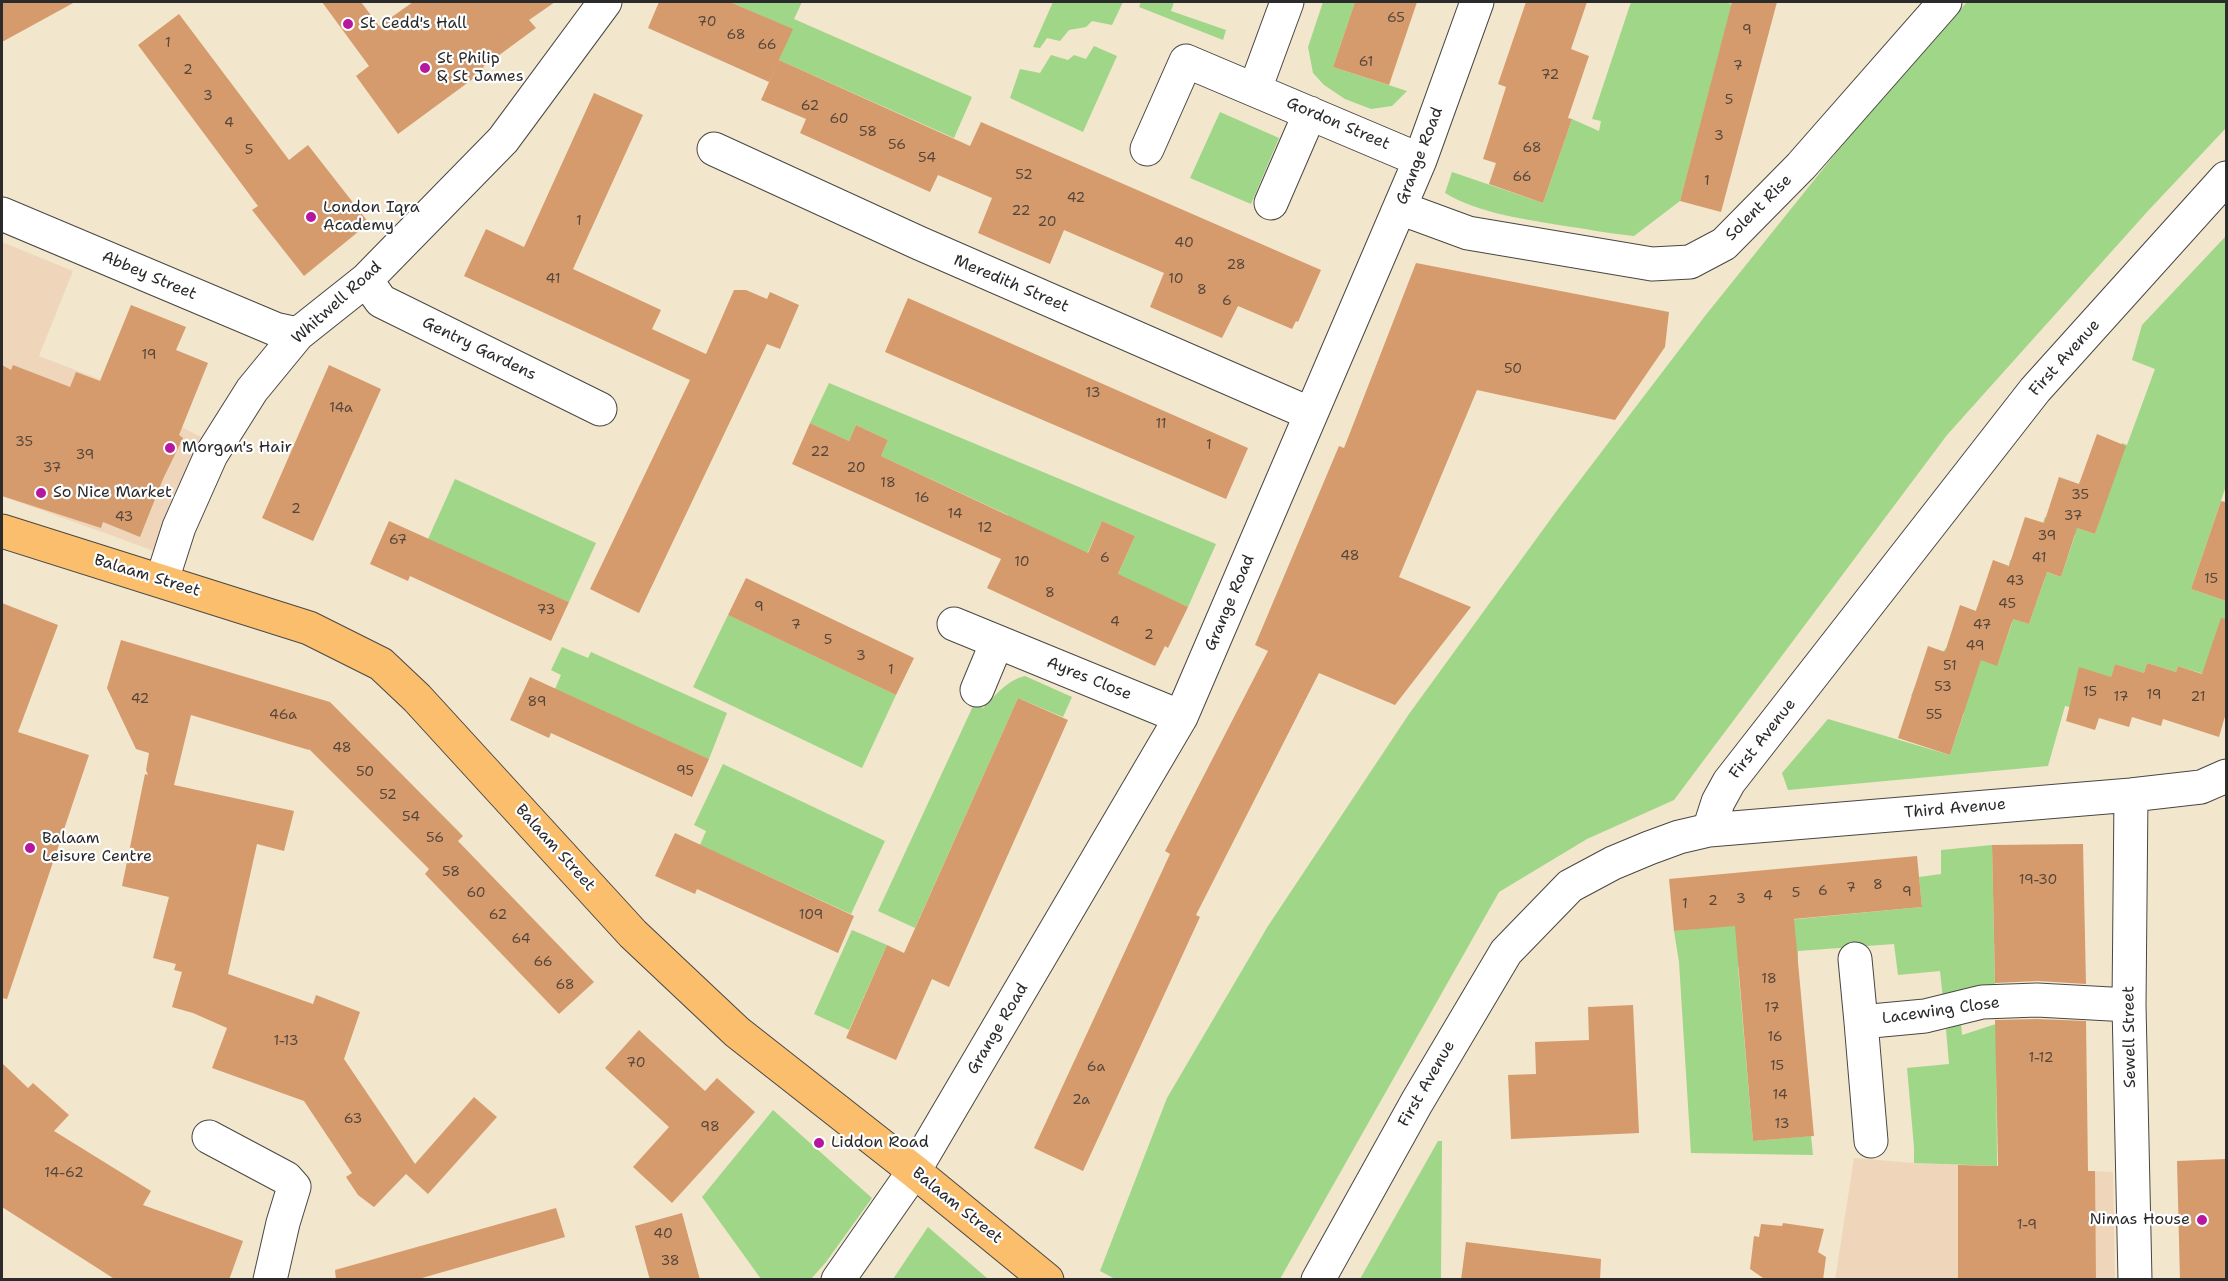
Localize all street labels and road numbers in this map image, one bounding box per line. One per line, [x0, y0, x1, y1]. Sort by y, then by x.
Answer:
street label: Gordon Street [1283, 94, 1393, 154]
street label: Grange Road [1393, 105, 1447, 207]
street label: Solent Rise [1722, 171, 1796, 245]
street label: Abbey Street [99, 247, 199, 305]
street label: Meredith Street [951, 251, 1071, 317]
street label: Whitwell Road [288, 258, 386, 348]
street label: Gentry Gardens [419, 313, 539, 385]
street label: First Avenue [2026, 316, 2104, 400]
street label: Balaam Street [92, 551, 202, 601]
street label: Grange Road [1201, 552, 1259, 654]
street label: Ayres Close [1044, 653, 1134, 705]
street label: First Avenue [1726, 695, 1800, 783]
street label: Third Avenue [1903, 795, 2007, 823]
street label: Balaam Street [511, 801, 599, 895]
street label: Grange Road [963, 980, 1033, 1078]
street label: Sewell Street [2120, 986, 2140, 1088]
street label: Lacewing Close [1881, 993, 2001, 1029]
street label: First Avenue [1395, 1037, 1459, 1131]
street label: Balaam Street [908, 1164, 1006, 1248]

